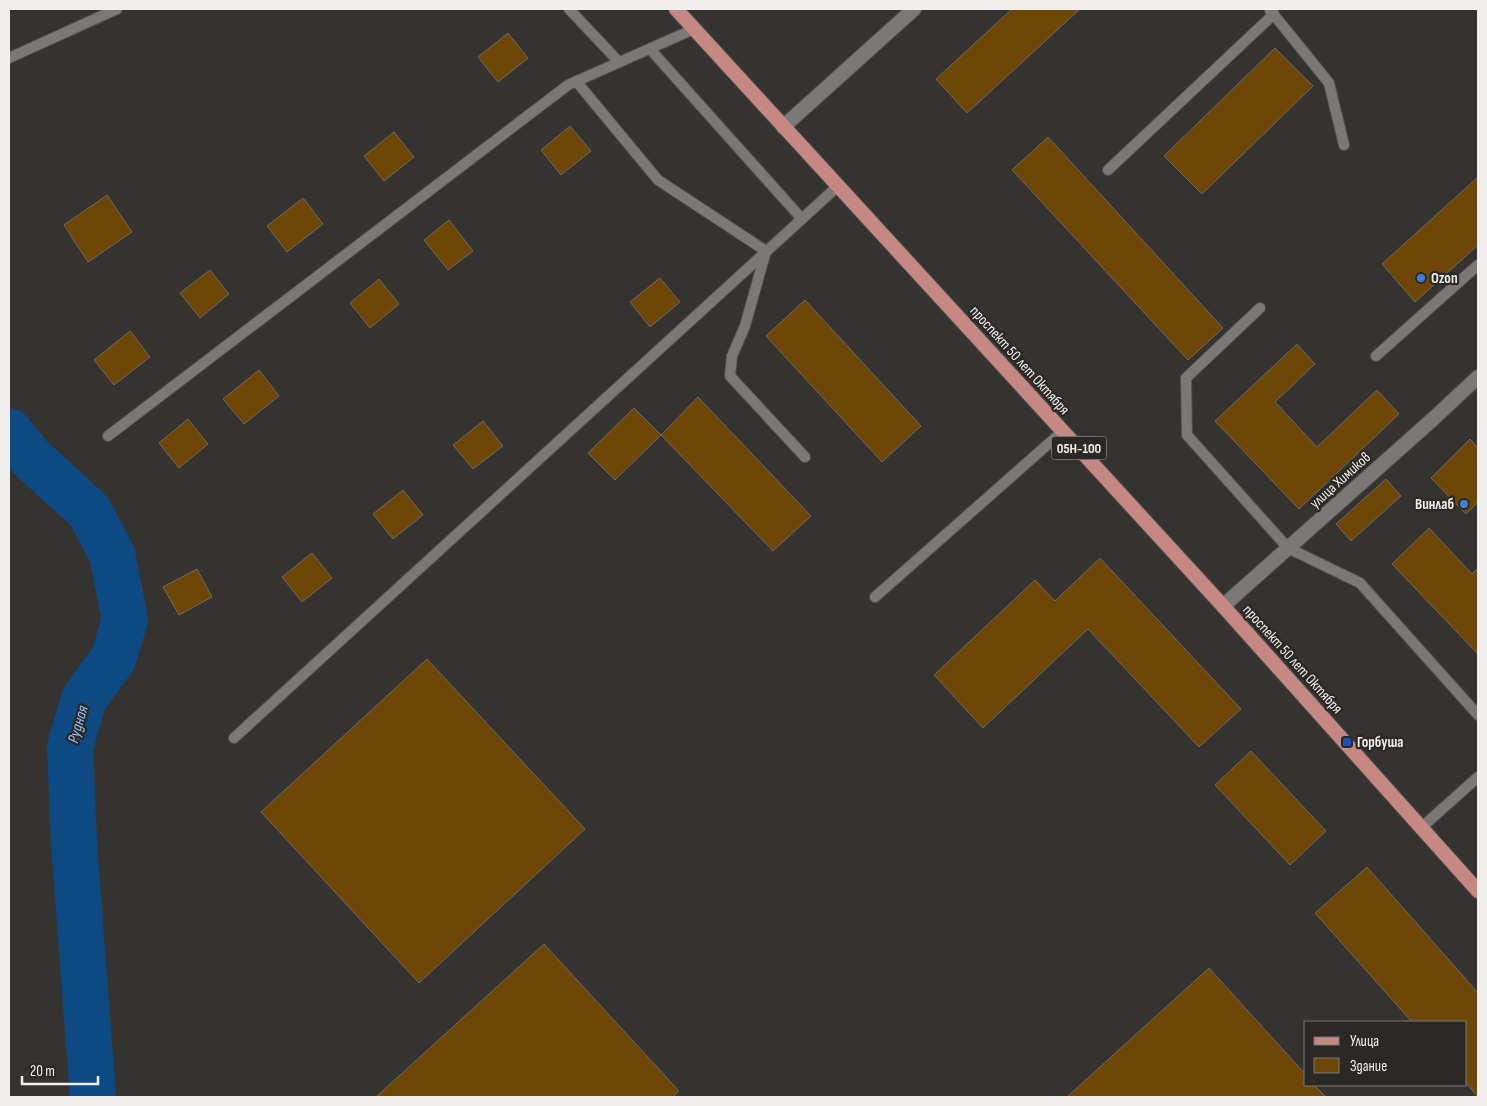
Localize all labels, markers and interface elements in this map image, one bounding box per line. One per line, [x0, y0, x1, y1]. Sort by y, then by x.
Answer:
place label: Ozon [1431, 269, 1458, 288]
marker: Ozon [1415, 272, 1427, 284]
street label: проспект 50 лет Октября [966, 302, 1074, 419]
road number: 05Н-100 [1052, 436, 1106, 459]
street label: улица Химиков [1306, 448, 1375, 513]
place label: Винлаб [1415, 495, 1454, 514]
marker: Винлаб [1458, 498, 1470, 510]
street label: проспект 50 лет Октября [1239, 601, 1347, 718]
water label: Рудная [64, 703, 93, 745]
place label: Горбуша [1357, 733, 1403, 752]
marker: Горбуша [1341, 736, 1353, 748]
legend [1304, 1021, 1467, 1086]
text: Улица [1350, 1032, 1379, 1051]
scale bar [22, 1054, 99, 1086]
text: Здание [1350, 1057, 1387, 1076]
text: 20 m [30, 1062, 55, 1081]

